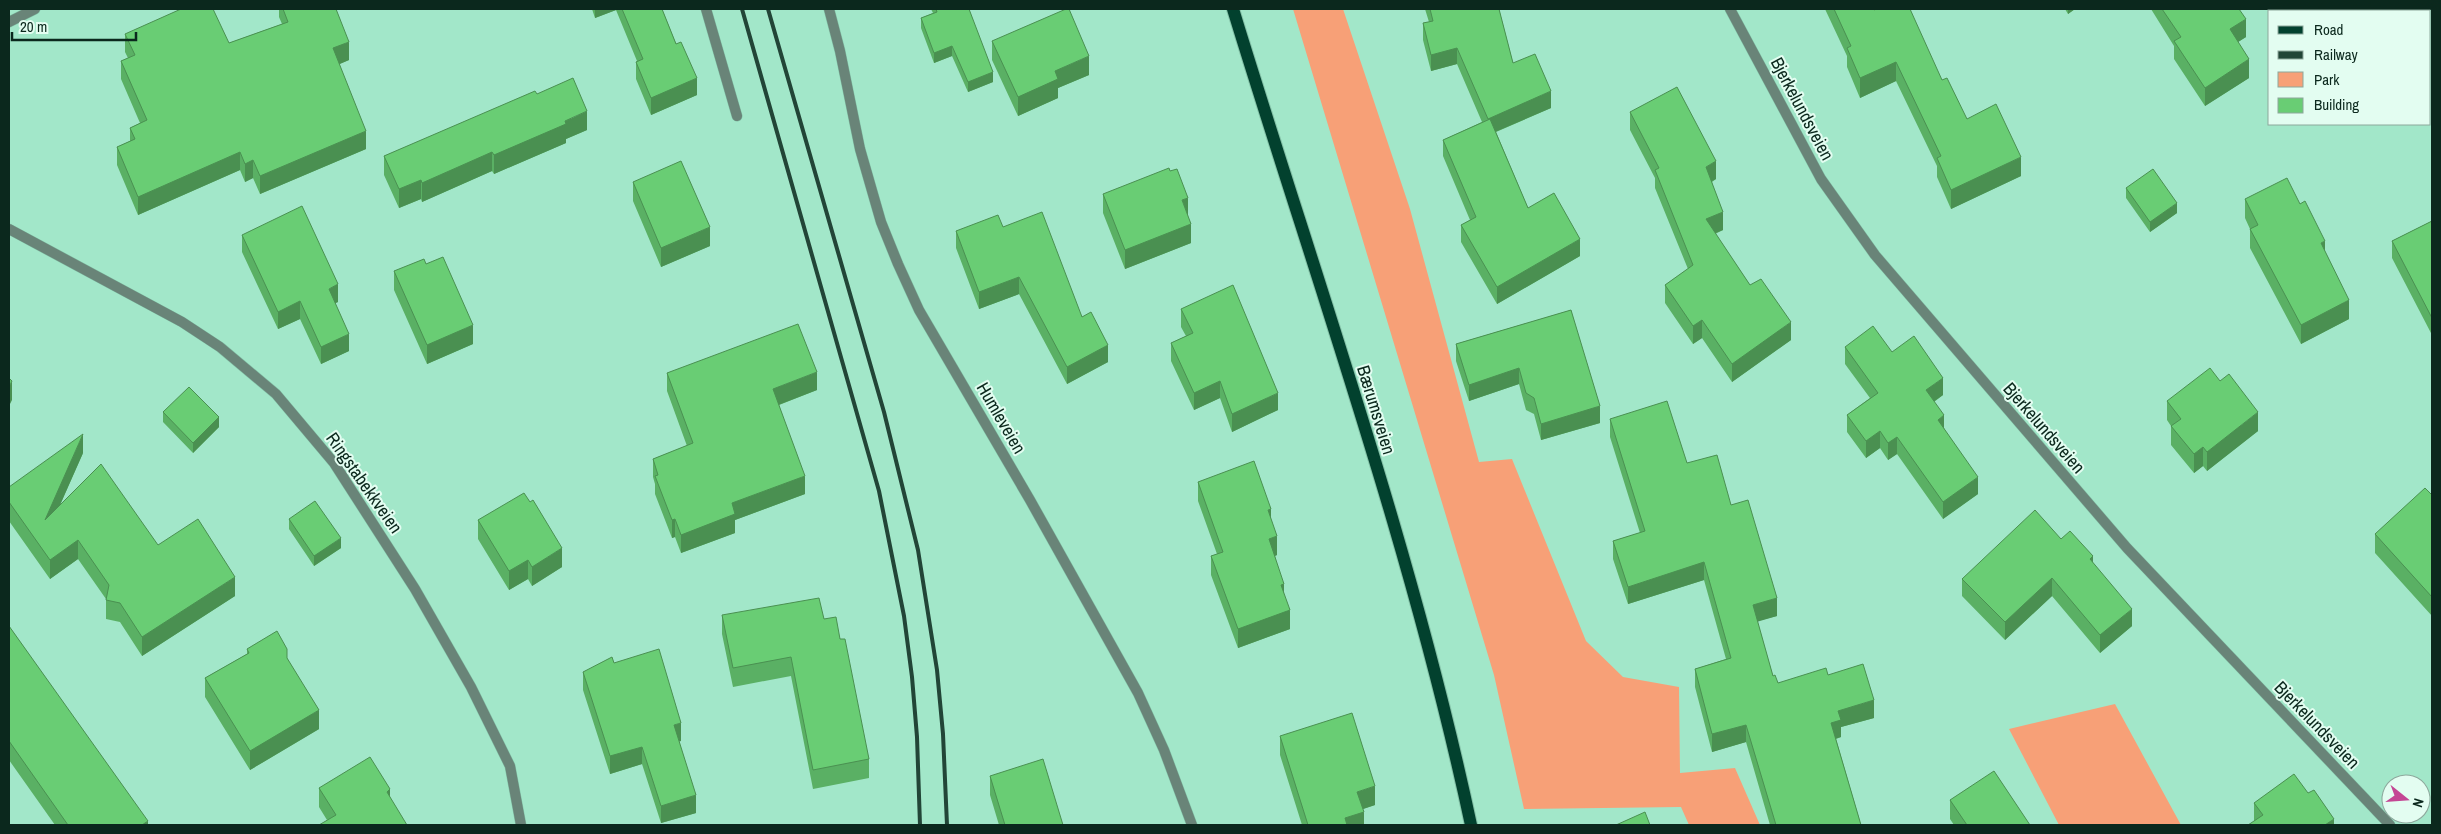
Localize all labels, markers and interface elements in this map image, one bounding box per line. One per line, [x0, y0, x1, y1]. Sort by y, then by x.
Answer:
scale bar [12, 10, 136, 42]
legend [2268, 10, 2431, 125]
text: 20 m [20, 16, 47, 37]
text: Road [2314, 19, 2343, 40]
text: Railway [2314, 44, 2359, 65]
street label: Bjerkelundsveien [1765, 53, 1840, 165]
text: Park [2314, 69, 2340, 90]
text: Building [2314, 94, 2359, 115]
street label: Bærumsveien [1351, 362, 1402, 457]
street label: Humleveien [971, 377, 1032, 458]
street label: Bjerkelundsveien [1998, 377, 2091, 479]
street label: Ringstabekkveien [320, 427, 409, 538]
street label: Bjerkelundsveien [2269, 675, 2366, 774]
north arrow [2381, 774, 2431, 824]
text: N [2409, 796, 2428, 809]

